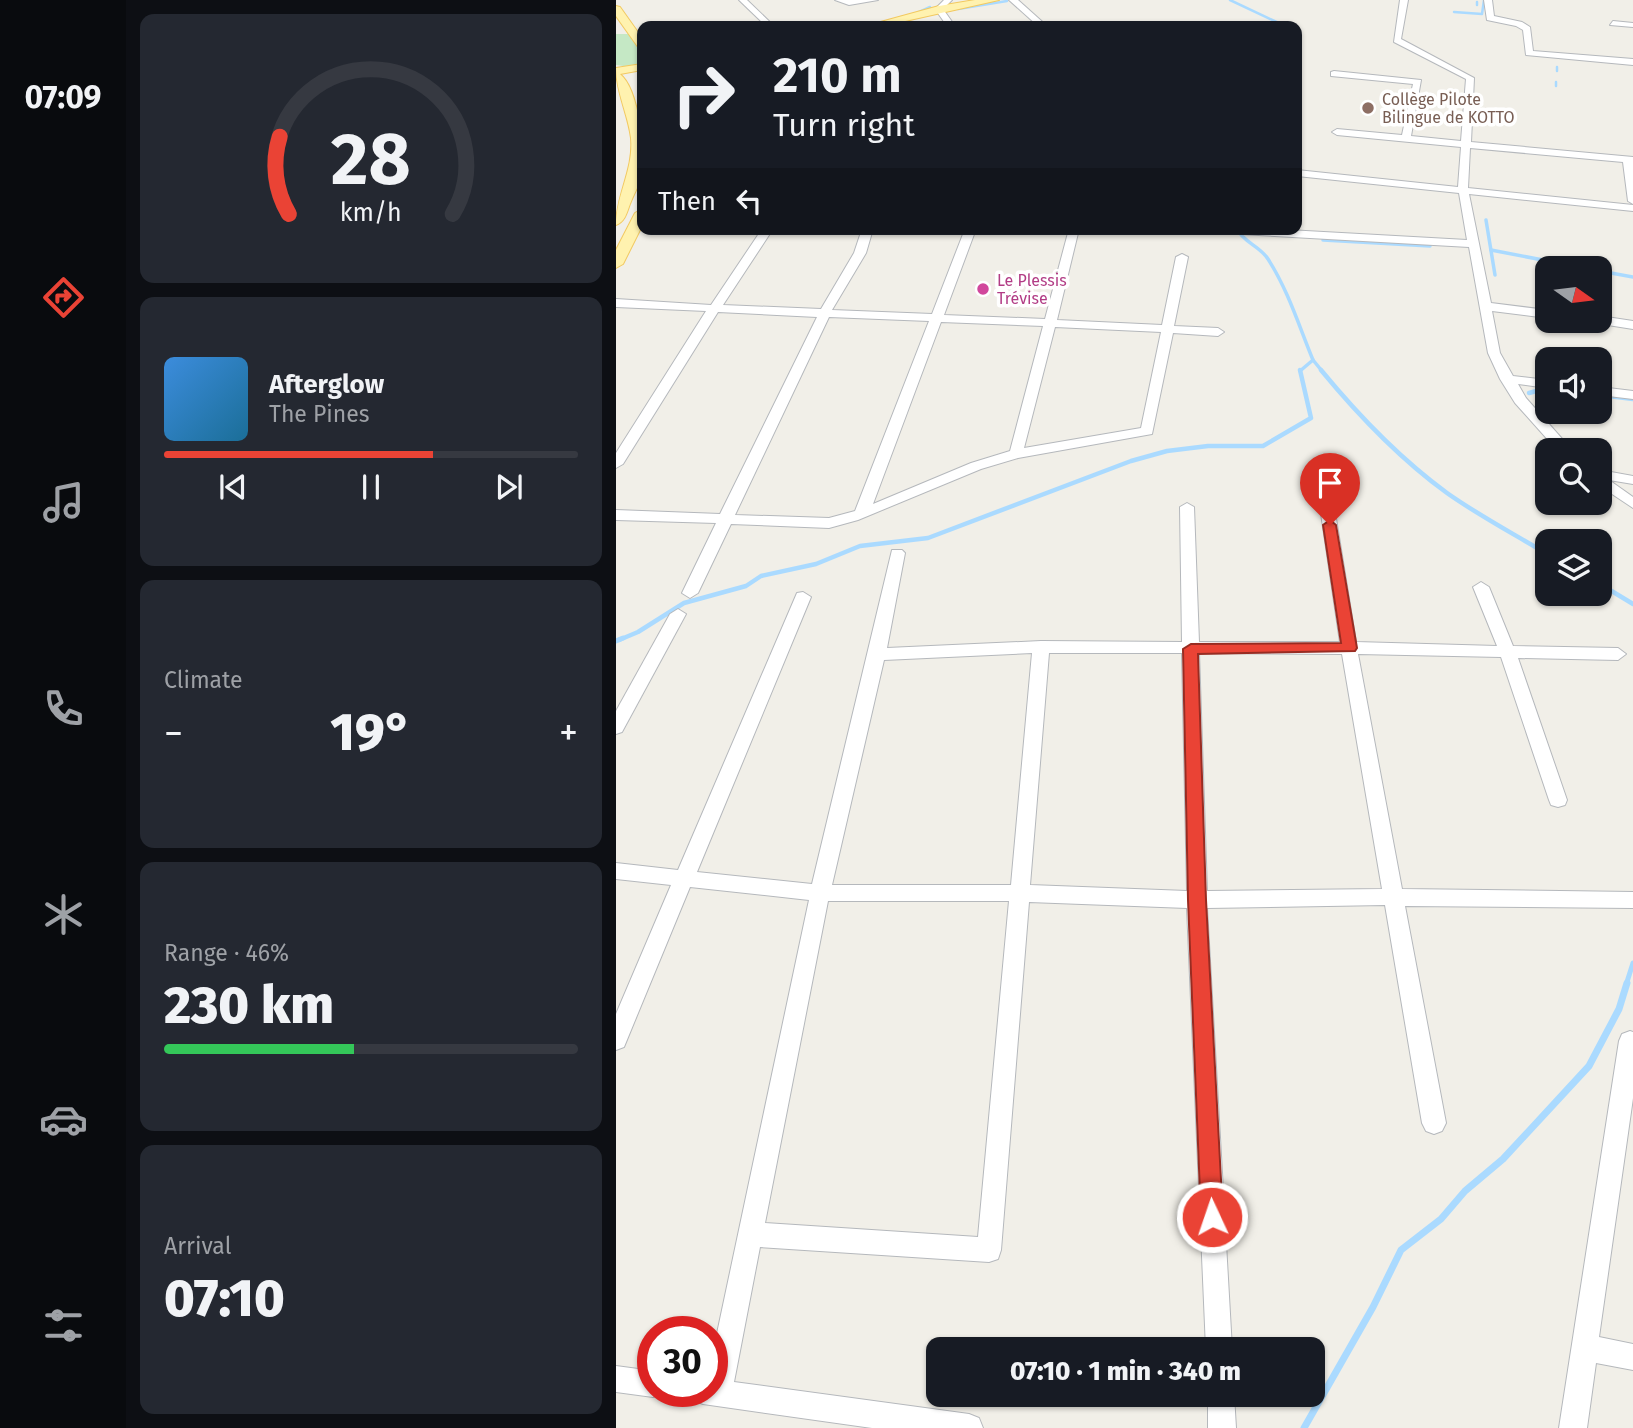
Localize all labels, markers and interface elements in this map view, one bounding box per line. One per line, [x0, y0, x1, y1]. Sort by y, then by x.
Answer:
text: 210 m [773, 46, 902, 105]
icon: right [658, 49, 749, 140]
text: 07:09 [24, 78, 102, 116]
place label: Collège Pilote Bilingue de KOTTO [1382, 90, 1515, 127]
marker: Collège Pilote Bilingue de KOTTO [1360, 100, 1376, 116]
text: Turn right [773, 106, 915, 144]
text: 28 [331, 117, 411, 204]
icon: left [730, 182, 768, 220]
text: Then [658, 186, 716, 217]
text: km/h [340, 198, 402, 228]
north arrow [1535, 256, 1612, 332]
map controls [1535, 256, 1612, 606]
place label: Le Plessis Trévise [997, 271, 1067, 308]
icon: directions [39, 273, 88, 322]
marker: Le Plessis Trévise [975, 281, 991, 297]
button: sound [1535, 347, 1612, 424]
text: Afterglow [269, 369, 384, 400]
text: The Pines [269, 400, 370, 428]
button: search [1535, 438, 1612, 515]
pin [1300, 453, 1360, 525]
icon: arrive [1311, 464, 1349, 502]
icon: previous [214, 468, 252, 506]
icon: pause [352, 468, 390, 506]
icon: next [490, 468, 528, 506]
icon: music [39, 478, 88, 527]
button: layers [1535, 529, 1612, 606]
text: Climate [164, 666, 243, 694]
icon: phone [39, 684, 88, 733]
text: 19° [330, 701, 412, 764]
text: − [164, 710, 183, 756]
text: + [559, 710, 578, 756]
icon: climate [39, 890, 88, 939]
text: Range · 46% [164, 939, 289, 967]
text: 230 km [164, 974, 334, 1037]
icon: car [39, 1095, 88, 1144]
position arrow [1175, 1180, 1249, 1254]
text: Arrival [164, 1232, 231, 1260]
text: 07:10 [164, 1267, 285, 1330]
icon: filters [39, 1301, 88, 1350]
speed limit sign: 30 [637, 1316, 728, 1407]
text: 07:10 · 1 min · 340 m [1010, 1356, 1241, 1387]

